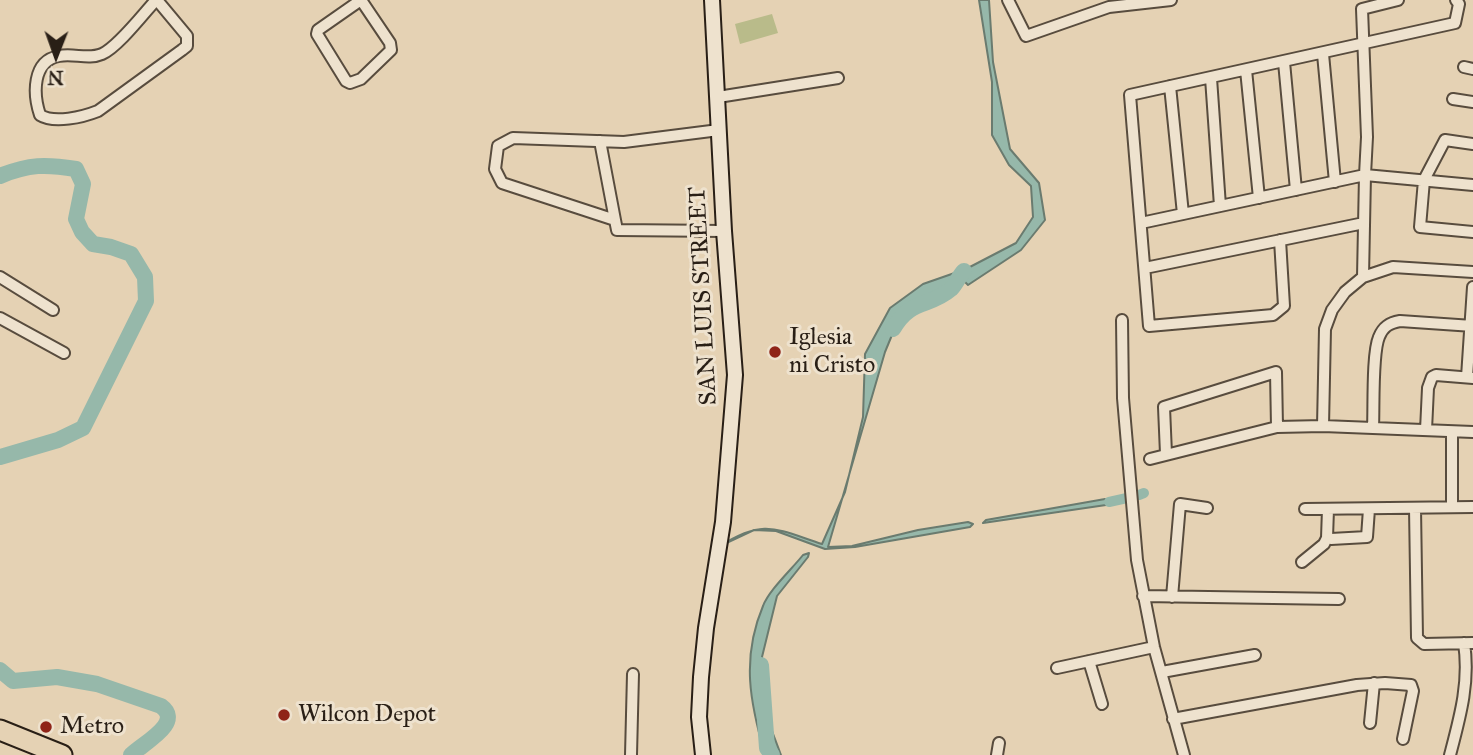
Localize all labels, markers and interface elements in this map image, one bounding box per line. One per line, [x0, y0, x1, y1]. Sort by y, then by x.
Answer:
north arrow [21, 21, 91, 91]
text: N [47, 66, 64, 89]
street label: SAN LUIS STREET [684, 186, 724, 406]
place label: Iglesia ni Cristo [789, 324, 875, 380]
marker: Iglesia ni Cristo [767, 344, 783, 360]
place label: Wilcon Depot [298, 701, 436, 729]
marker: Wilcon Depot [276, 707, 292, 723]
place label: Metro [60, 713, 124, 741]
marker: Metro [38, 719, 54, 735]

